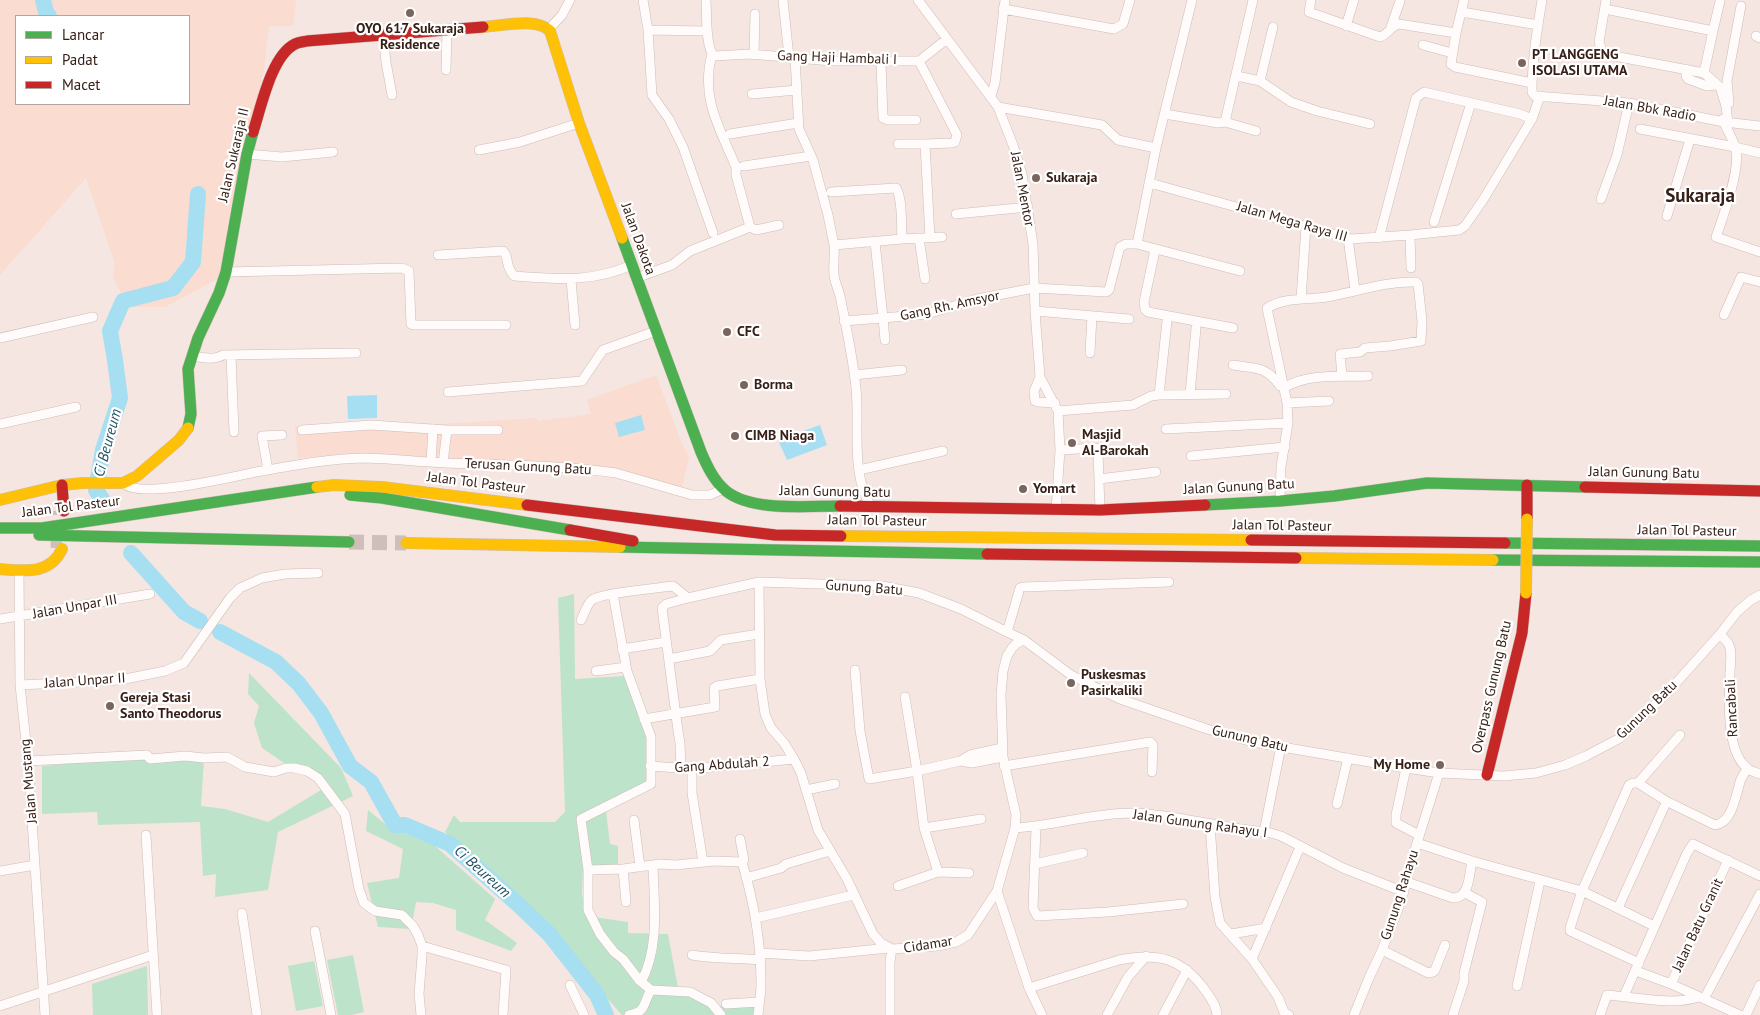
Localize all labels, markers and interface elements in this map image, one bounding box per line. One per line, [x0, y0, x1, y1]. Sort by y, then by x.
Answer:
marker: OYO 617 Sukaraja Residence [404, 7, 416, 19]
legend [15, 15, 190, 105]
place label: OYO 617 Sukaraja Residence [356, 21, 464, 54]
text: Lancar [62, 25, 104, 44]
place label: PT LANGGENG ISOLASI UTAMA [1532, 47, 1627, 80]
street label: Gang Haji Hambali I [777, 48, 897, 68]
text: Padat [62, 50, 98, 69]
marker: PT LANGGENG ISOLASI UTAMA [1516, 57, 1528, 69]
text: Macet [62, 75, 100, 94]
street label: Jalan Bbk Radio [1602, 93, 1698, 125]
street label: Jalan Sukaraja II [215, 106, 253, 204]
street label: Jalan Mentor [1006, 150, 1038, 228]
place label: Sukaraja [1046, 170, 1097, 186]
marker: Sukaraja [1030, 172, 1042, 184]
district label: Sukaraja [1665, 186, 1735, 208]
street label: Jalan Mega Raya III [1235, 198, 1349, 246]
street label: Jalan Dakota [617, 201, 659, 277]
street label: Gang Rh. Amsyor [899, 287, 1001, 325]
place label: CFC [737, 324, 760, 340]
marker: CFC [721, 326, 733, 338]
place label: Borma [754, 377, 793, 393]
marker: Borma [738, 379, 750, 391]
water label: Ci Beureum [90, 407, 126, 479]
place label: Masjid Al-Barokah [1082, 427, 1149, 460]
place label: CIMB Niaga [745, 428, 814, 444]
marker: CIMB Niaga [729, 430, 741, 442]
marker: Masjid Al-Barokah [1066, 437, 1078, 449]
street label: Terusan Gunung Batu [464, 455, 592, 479]
street label: Jalan Gunung Batu [1588, 464, 1700, 482]
street label: Jalan Tol Pasteur [426, 469, 526, 497]
street label: Jalan Gunung Batu [1183, 476, 1295, 498]
place label: Yomart [1033, 481, 1076, 497]
street label: Jalan Gunung Batu [779, 483, 891, 501]
marker: Yomart [1017, 483, 1029, 495]
street label: Jalan Tol Pasteur [21, 493, 121, 521]
street label: Jalan Tol Pasteur [827, 512, 927, 530]
street label: Jalan Tol Pasteur [1232, 517, 1332, 535]
street label: Jalan Tol Pasteur [1637, 522, 1737, 540]
street label: Gunung Batu [825, 577, 903, 599]
street label: Jalan Unpar III [31, 591, 119, 623]
street label: Overpass Gunung Batu [1469, 619, 1515, 755]
place label: Puskesmas Pasirkaliki [1081, 667, 1146, 700]
street label: Jalan Unpar II [44, 670, 126, 692]
marker: Puskesmas Pasirkaliki [1065, 677, 1077, 689]
street label: Gunung Batu [1613, 677, 1681, 743]
street label: Rancabali [1722, 678, 1742, 738]
place label: Gereja Stasi Santo Theodorus [120, 690, 221, 722]
marker: Gereja Stasi Santo Theodorus [104, 700, 116, 712]
street label: Gunung Batu [1210, 722, 1290, 756]
street label: Jalan Mustang [17, 738, 41, 824]
street label: Gang Abdulah 2 [674, 753, 770, 777]
place label: My Home [1374, 757, 1430, 773]
marker: My Home [1434, 759, 1446, 771]
street label: Jalan Gunung Rahayu I [1132, 806, 1268, 842]
water label: Ci Beureum [450, 842, 514, 902]
street label: Gunung Rahayu [1377, 848, 1423, 942]
street label: Jalan Batu Granit [1669, 876, 1727, 974]
street label: Cidamar [902, 933, 954, 957]

